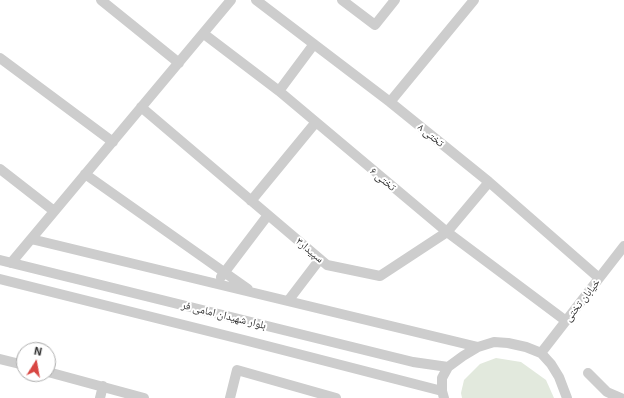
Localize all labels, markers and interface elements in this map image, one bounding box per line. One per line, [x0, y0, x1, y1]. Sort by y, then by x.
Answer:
street label: تختی ۸ [415, 120, 447, 150]
street label: تختی ۶ [367, 164, 399, 194]
street label: سپیدار۳ [293, 235, 327, 265]
street label: خیابان تختی [561, 276, 603, 324]
street label: بلوار شهیدان امامی فر [180, 298, 268, 332]
north arrow [16, 342, 56, 382]
text: N [33, 344, 43, 358]

